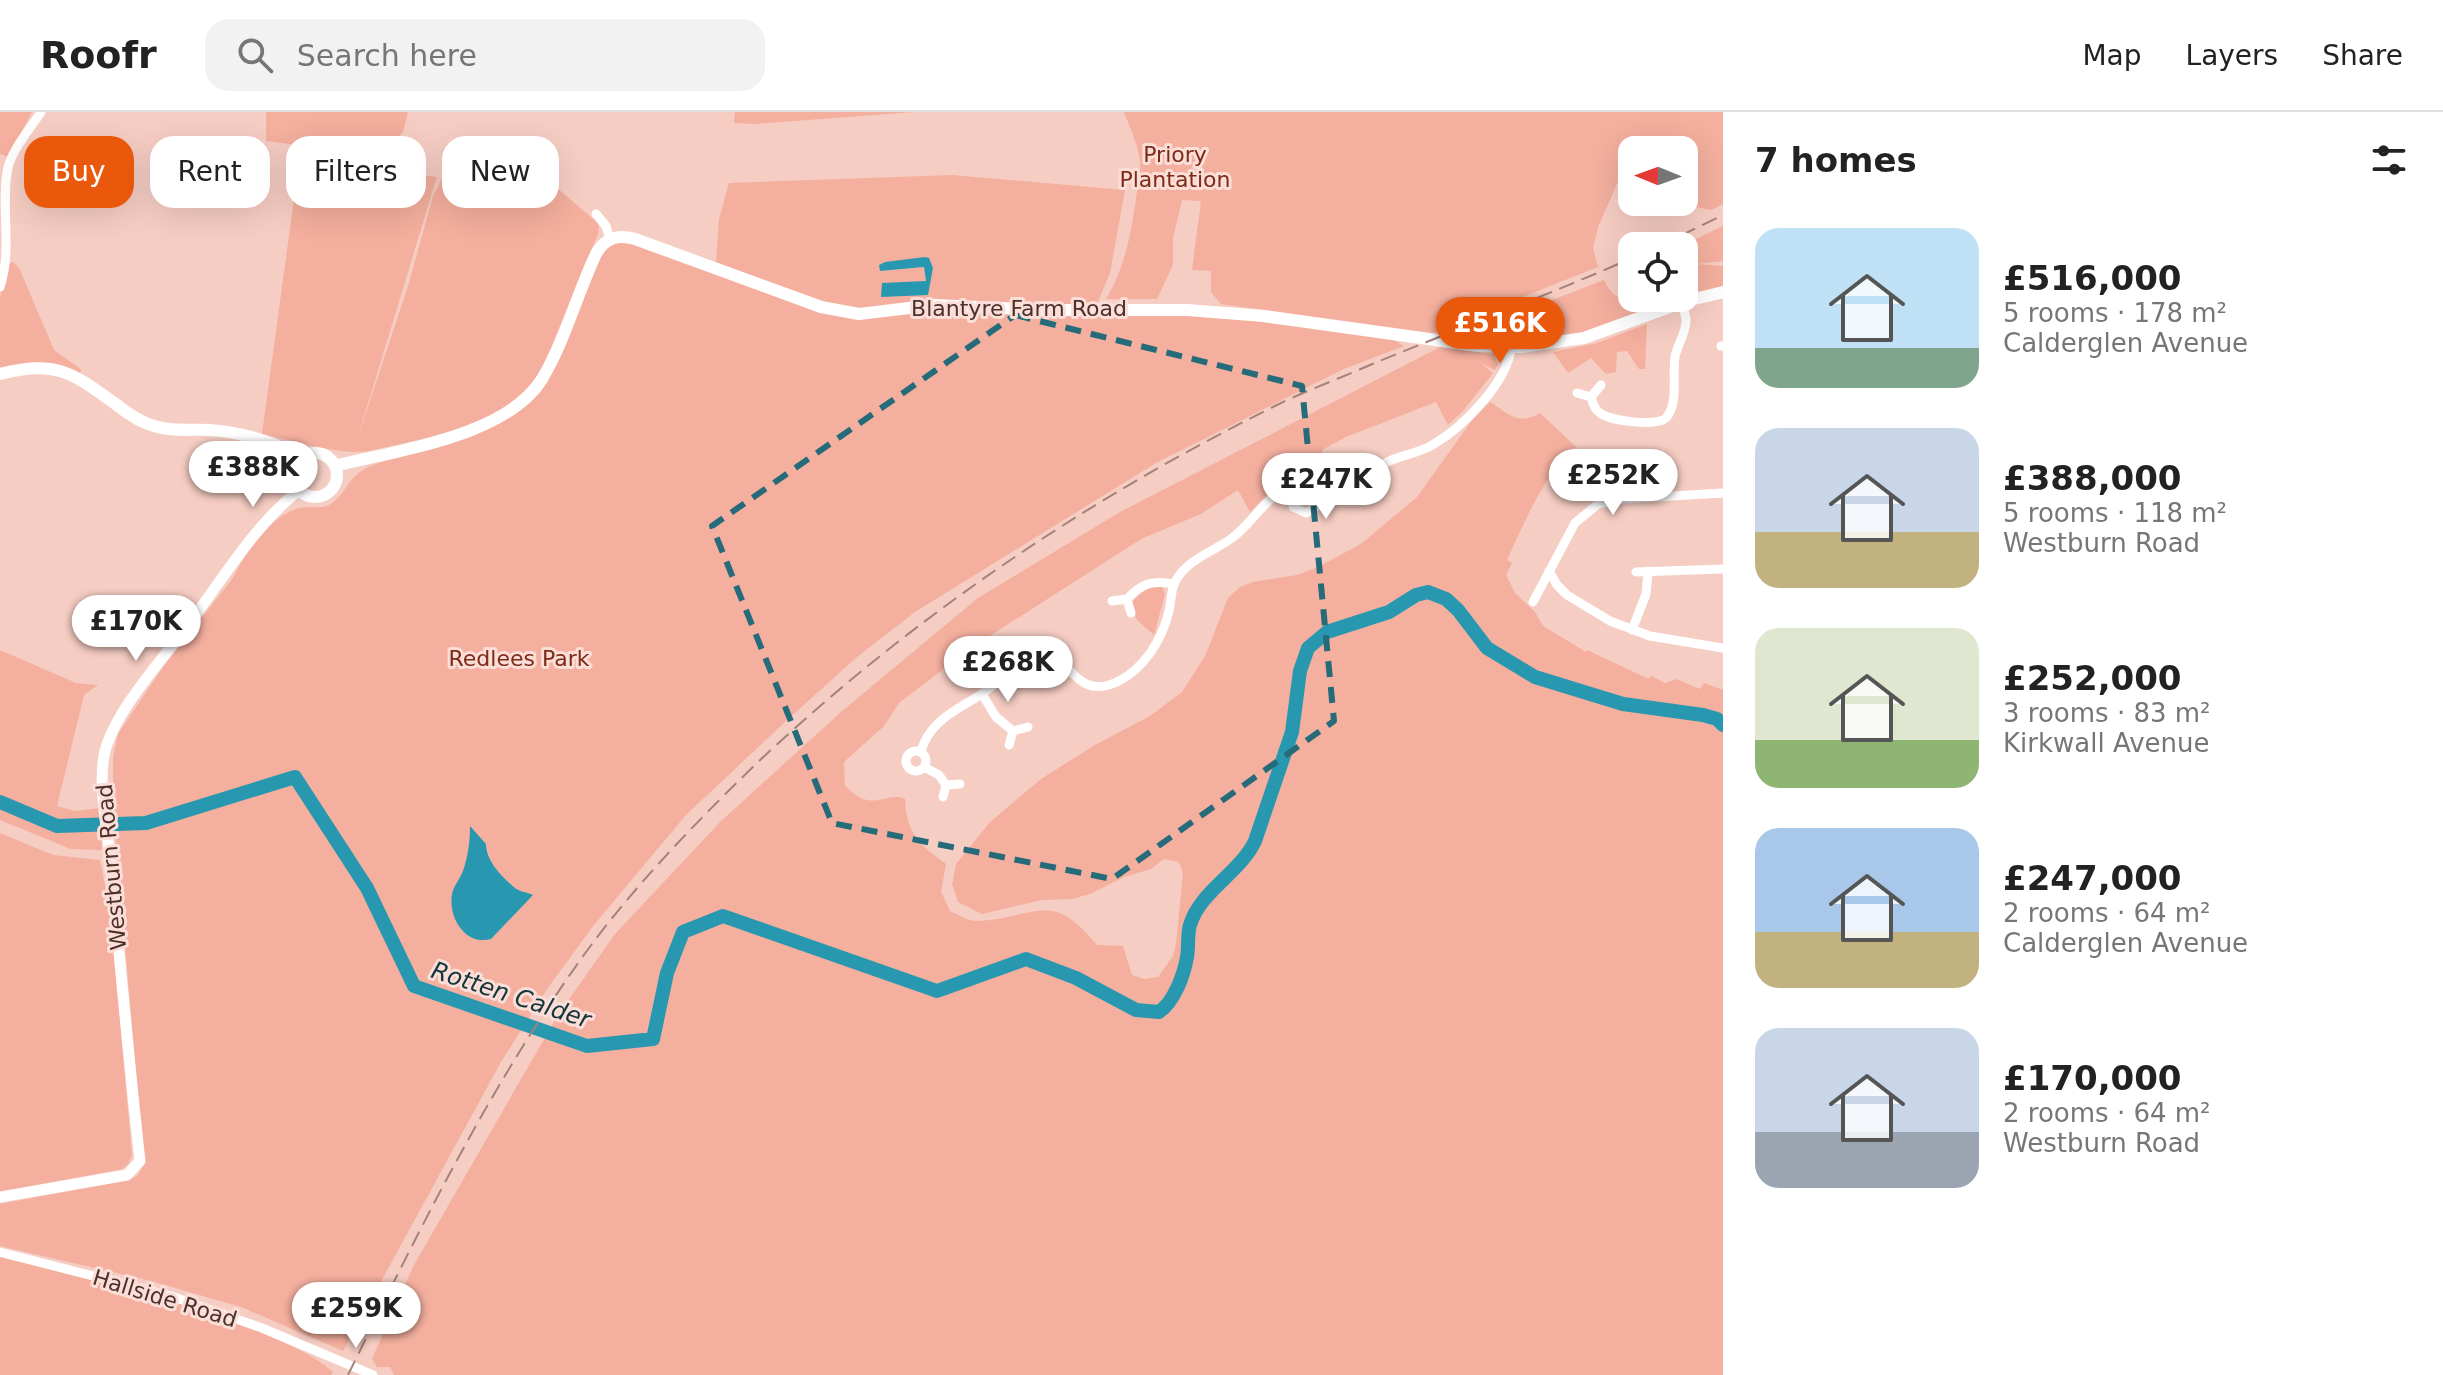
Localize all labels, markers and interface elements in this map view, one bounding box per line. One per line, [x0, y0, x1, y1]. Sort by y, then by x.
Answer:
search box [205, 19, 765, 91]
text: Roofr [40, 33, 157, 77]
icon: search [233, 33, 277, 77]
text: Search here [297, 38, 477, 73]
text: Map [2082, 39, 2142, 72]
text: Layers [2186, 39, 2278, 72]
text: Share [2322, 39, 2403, 72]
chip: Buy [24, 136, 134, 208]
chip: Rent [150, 136, 270, 208]
chip: Filters [286, 136, 426, 208]
chip: New [442, 136, 559, 208]
north arrow [1618, 136, 1698, 216]
map controls [1618, 136, 1698, 312]
icon: filters [2367, 138, 2411, 182]
text: 7 homes [1755, 140, 1917, 180]
park label: Priory Plantation [1119, 142, 1231, 192]
button: locate [1618, 232, 1698, 312]
text: £516,000 [2003, 258, 2182, 298]
icon: home [1819, 260, 1915, 356]
street label: Blantyre Farm Road [911, 296, 1127, 321]
pin: £516K [1444, 297, 1556, 365]
text: 5 rooms · 178 m² [2003, 298, 2227, 328]
text: £516K [1454, 308, 1546, 338]
text: Calderglen Avenue [2003, 328, 2248, 358]
pin: £388K [197, 441, 309, 509]
pin: £252K [1557, 449, 1669, 517]
text: £388K [207, 452, 299, 482]
pin: £247K [1270, 453, 1382, 521]
text: £388,000 [2003, 458, 2182, 498]
text: £252K [1567, 460, 1659, 490]
icon: home [1819, 460, 1915, 556]
text: £247K [1280, 464, 1372, 494]
text: 5 rooms · 118 m² [2003, 498, 2227, 528]
text: Westburn Road [2003, 528, 2200, 558]
pin: £170K [80, 595, 192, 663]
text: £170K [90, 606, 182, 636]
pin: £268K [952, 636, 1064, 704]
park label: Redlees Park [449, 646, 590, 671]
text: £268K [962, 647, 1054, 677]
text: £252,000 [2003, 658, 2182, 698]
icon: home [1819, 660, 1915, 756]
text: 3 rooms · 83 m² [2003, 698, 2211, 728]
text: Kirkwall Avenue [2003, 728, 2210, 758]
street label: Westburn Road [92, 783, 131, 951]
text: £247,000 [2003, 858, 2182, 898]
icon: home [1819, 860, 1915, 956]
text: 2 rooms · 64 m² [2003, 898, 2211, 928]
text: Calderglen Avenue [2003, 928, 2248, 958]
water label: Rotten Calder [428, 956, 596, 1035]
text: £170,000 [2003, 1058, 2182, 1098]
icon: home [1819, 1060, 1915, 1156]
text: 2 rooms · 64 m² [2003, 1098, 2211, 1128]
text: Westburn Road [2003, 1128, 2200, 1158]
street label: Hallside Road [90, 1265, 240, 1332]
pin: £259K [300, 1282, 412, 1350]
text: £259K [310, 1293, 402, 1323]

